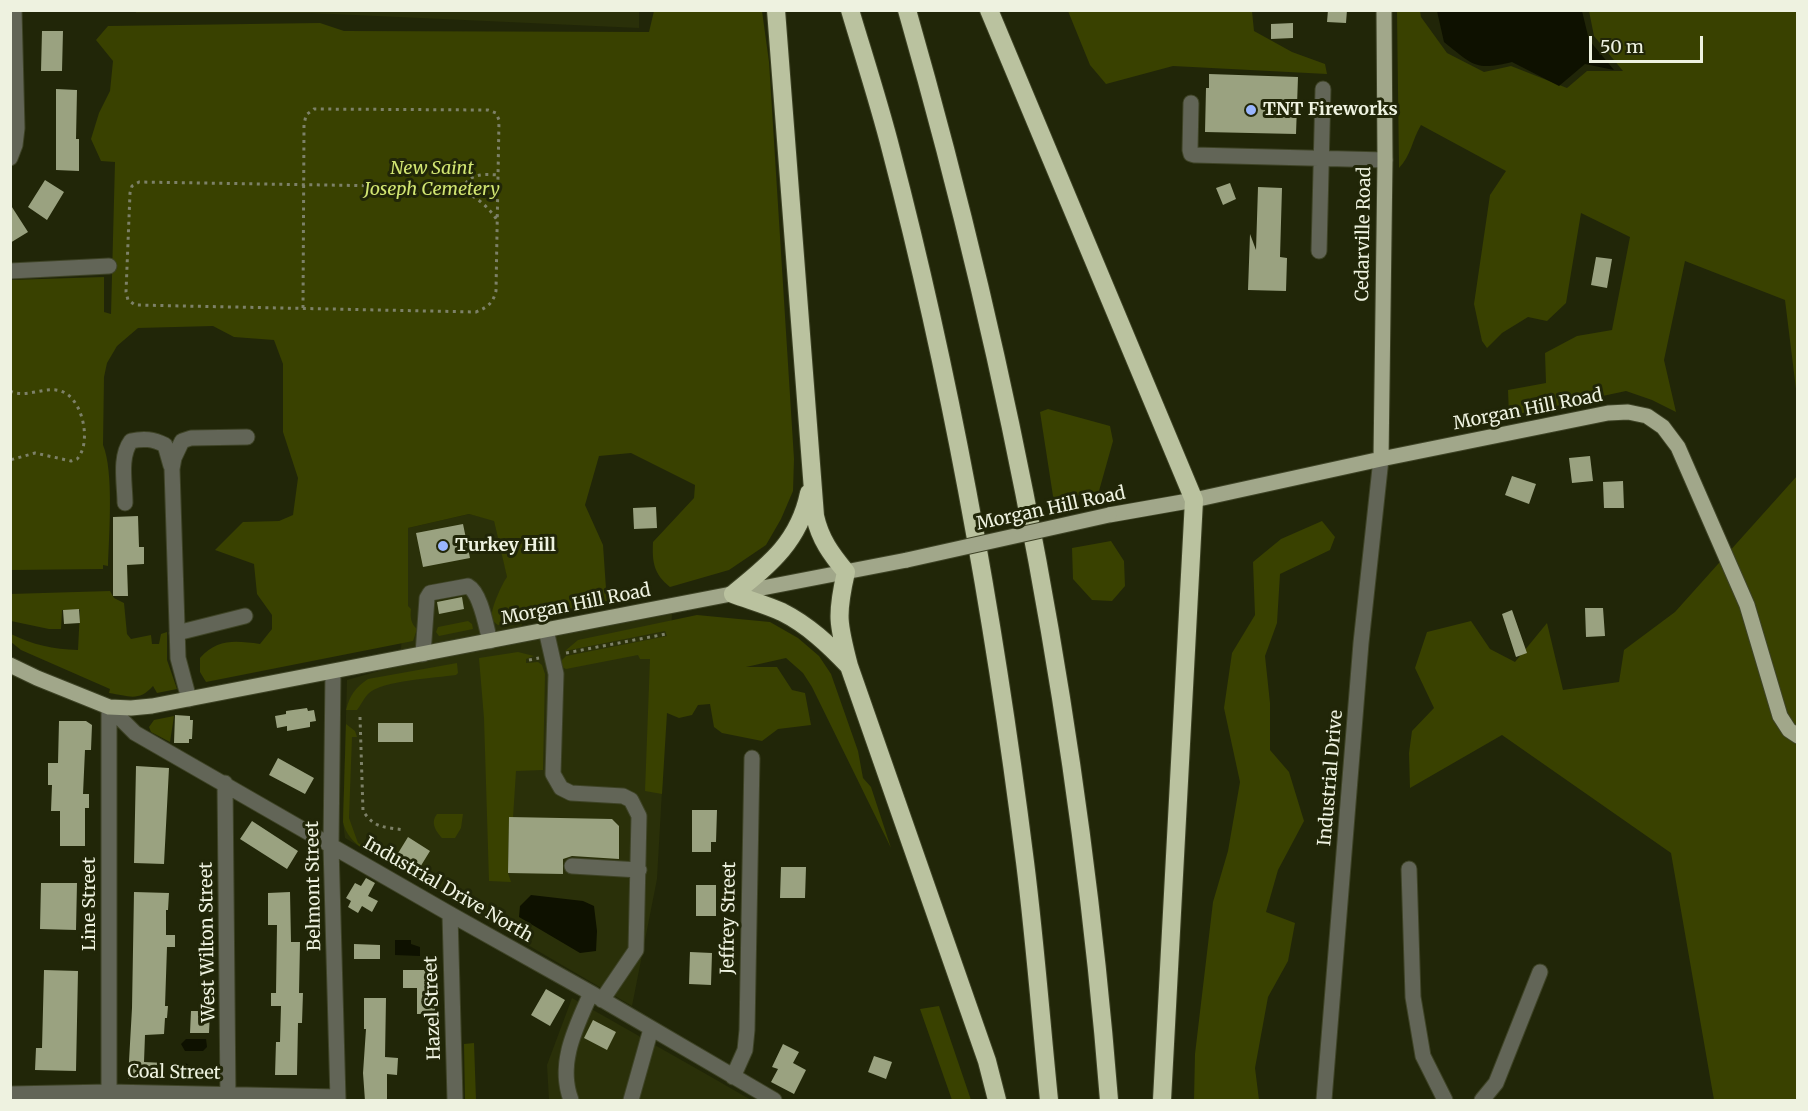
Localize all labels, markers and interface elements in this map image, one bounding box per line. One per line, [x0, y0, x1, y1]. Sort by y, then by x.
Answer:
scale bar [1592, 24, 1706, 62]
text: 50 m [1600, 35, 1644, 58]
place label: TNT Fireworks [1263, 99, 1398, 121]
marker: TNT Fireworks [1244, 103, 1258, 117]
park label: New Saint Joseph Cemetery [364, 158, 500, 201]
street label: Cedarville Road [1352, 166, 1376, 302]
street label: Morgan Hill Road [1451, 385, 1605, 435]
street label: Morgan Hill Road [975, 483, 1127, 535]
place label: Turkey Hill [455, 535, 556, 557]
marker: Turkey Hill [436, 539, 450, 553]
street label: Morgan Hill Road [499, 580, 653, 630]
street label: Industrial Drive [1314, 709, 1348, 847]
street label: Belmont Street [302, 821, 326, 951]
street label: Industrial Drive North [359, 833, 537, 947]
street label: Line Street [79, 857, 101, 951]
street label: Jeffrey Street [717, 861, 741, 975]
street label: West Wilton Street [196, 862, 220, 1022]
street label: Hazel Street [420, 955, 446, 1061]
street label: Coal Street [127, 1061, 221, 1085]

